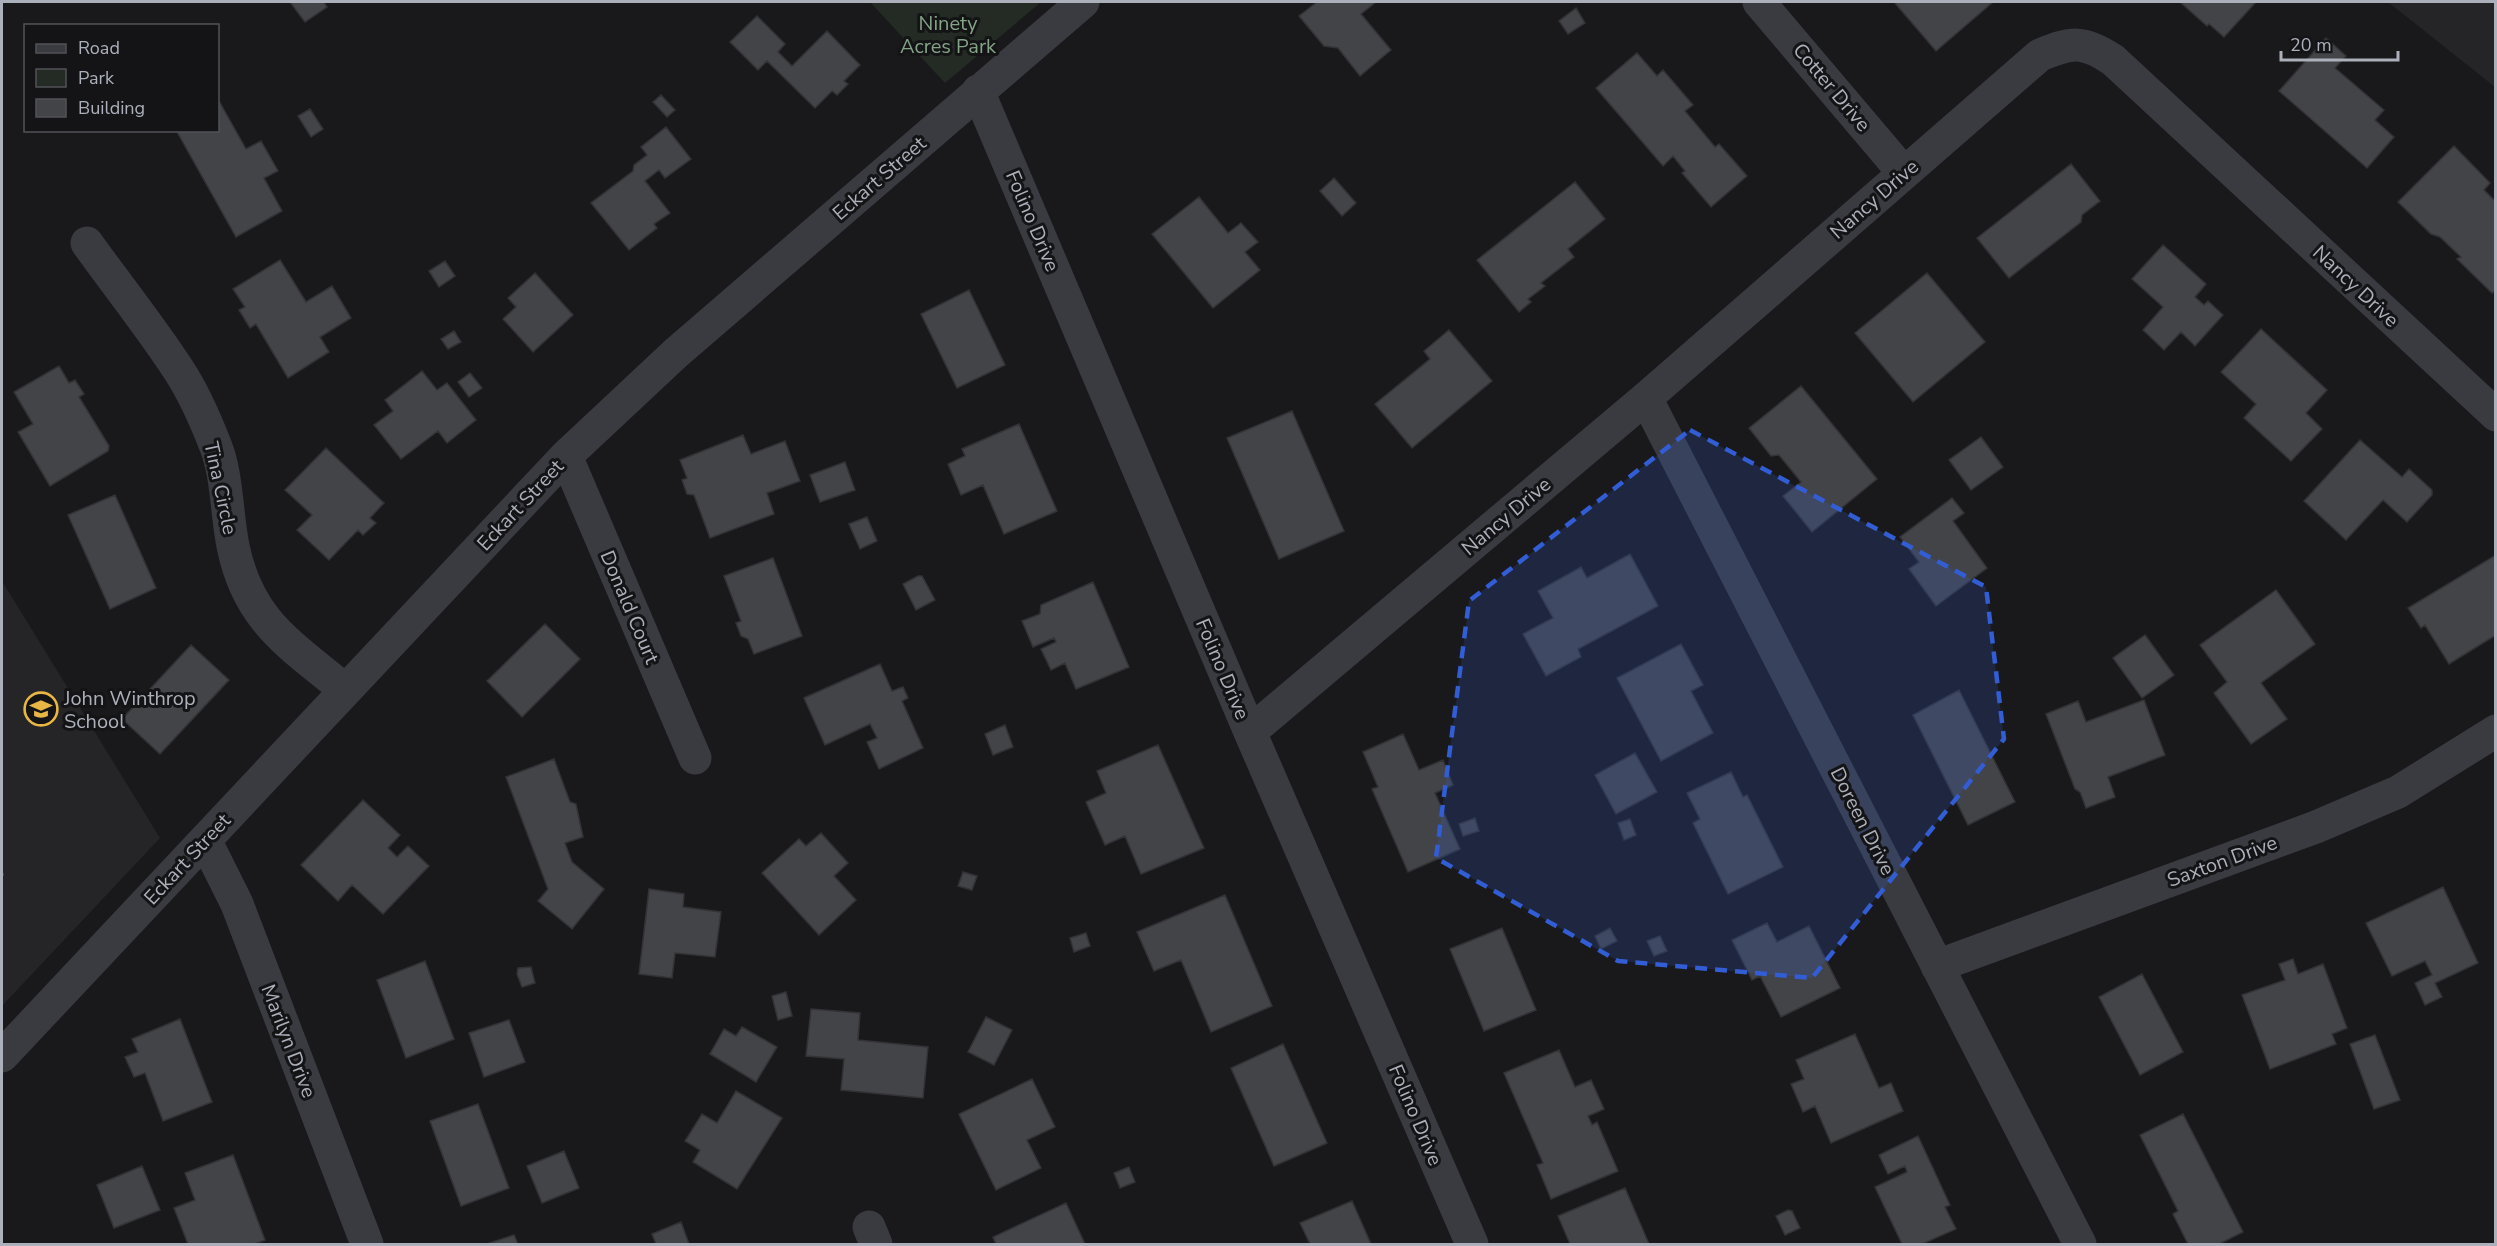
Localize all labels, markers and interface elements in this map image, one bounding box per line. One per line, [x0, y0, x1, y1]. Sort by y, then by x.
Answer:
park label: Ninety Acres Park [900, 10, 997, 60]
legend [24, 24, 219, 132]
scale bar [2281, 24, 2398, 62]
text: 20 m [2290, 33, 2332, 57]
text: Road [78, 36, 120, 60]
street label: Cotter Drive [1787, 37, 1877, 137]
text: Park [78, 66, 115, 90]
text: Building [78, 96, 145, 120]
street label: Eckart Street [827, 130, 933, 227]
street label: Nancy Drive [1824, 153, 1924, 245]
street label: Folino Drive [999, 167, 1066, 276]
street label: Nancy Drive [2307, 239, 2405, 333]
street label: Tina Circle [197, 439, 244, 537]
street label: Eckart Street [471, 453, 570, 557]
street label: Nancy Drive [1456, 471, 1557, 562]
street label: Donald Court [594, 547, 666, 669]
street label: Folino Drive [1189, 615, 1256, 724]
place label: John Winthrop School [63, 685, 196, 735]
school or university icon: John Winthrop School [23, 691, 59, 727]
street label: Doreen Drive [1824, 762, 1901, 880]
street label: Eckart Street [138, 807, 237, 911]
street label: Saxton Drive [2163, 829, 2281, 894]
street label: Marilyn Drive [255, 981, 323, 1102]
street label: Folino Drive [1382, 1061, 1449, 1170]

